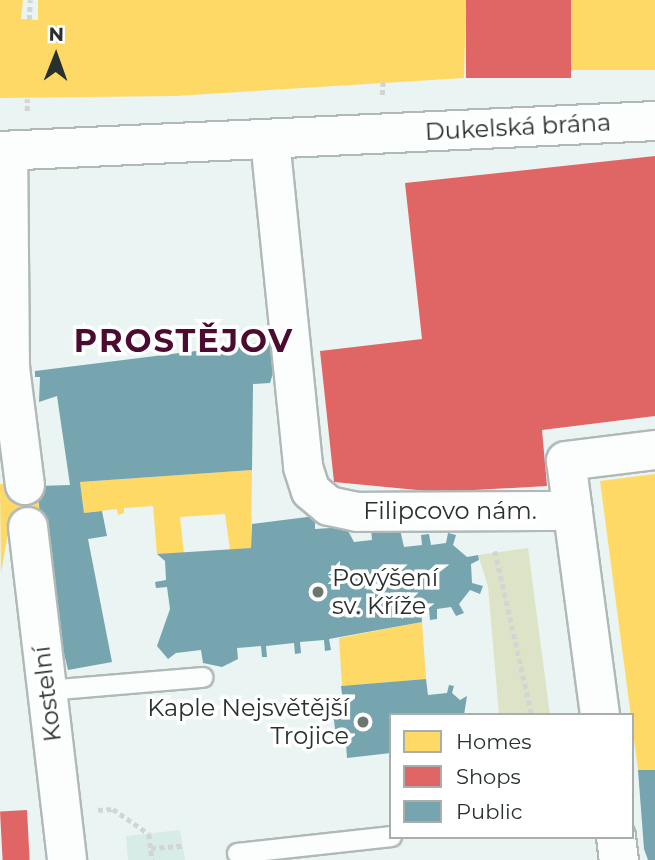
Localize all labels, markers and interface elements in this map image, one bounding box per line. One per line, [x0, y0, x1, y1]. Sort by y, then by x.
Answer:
north arrow [21, 21, 91, 91]
text: N [48, 23, 64, 46]
street label: Dukelská brána [424, 108, 612, 146]
district label: PROSTĚJOV [75, 322, 293, 360]
street label: Filipcovo nám. [363, 497, 537, 525]
place label: Povýšení sv. Kříže [332, 564, 438, 620]
marker: Povýšení sv. Kříže [310, 584, 326, 600]
street label: Kostelní [27, 645, 67, 743]
place label: Kaple Nejsvětější Trojice [147, 694, 349, 750]
legend [389, 713, 634, 839]
marker: Kaple Nejsvětější Trojice [355, 714, 371, 730]
text: Homes [456, 729, 531, 754]
text: Shops [456, 764, 521, 789]
text: Public [456, 799, 523, 824]

